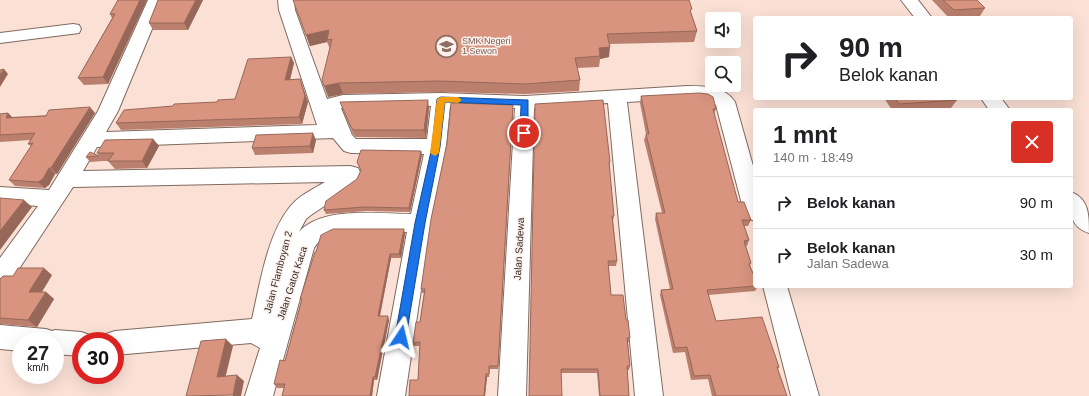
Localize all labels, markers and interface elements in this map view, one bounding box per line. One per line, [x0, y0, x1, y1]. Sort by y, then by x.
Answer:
map controls [705, 12, 741, 92]
button: sound [705, 12, 741, 48]
icon: right [773, 32, 825, 84]
text: 90 m [839, 32, 903, 63]
school or university icon: SMK Negeri 1 Sewon [434, 33, 460, 59]
place label: SMK Negeri 1 Sewon [462, 36, 511, 56]
button: search [705, 56, 741, 92]
text: Belok kanan [839, 65, 938, 85]
pin [507, 116, 541, 150]
text: 1 mnt [773, 121, 837, 148]
button: close [1011, 121, 1053, 163]
icon: arrive [513, 122, 535, 144]
text: 140 m · 18:49 [773, 150, 853, 165]
icon: right [773, 192, 795, 214]
text: Belok kanan [807, 194, 895, 211]
text: 90 m [1020, 194, 1053, 211]
street label: Jalan Sadewa [512, 217, 526, 281]
street label: Jalan Flamboyan 2 [262, 229, 294, 314]
text: Belok kanan [807, 239, 895, 256]
street label: Jalan Gatot Kaca [275, 244, 309, 321]
icon: right [773, 244, 795, 266]
text: 30 m [1020, 246, 1053, 263]
text: Jalan Sadewa [807, 256, 889, 271]
position arrow [380, 316, 422, 358]
speed limit sign: 30 [72, 332, 124, 384]
text: 27 [27, 342, 49, 364]
text: km/h [27, 362, 49, 373]

